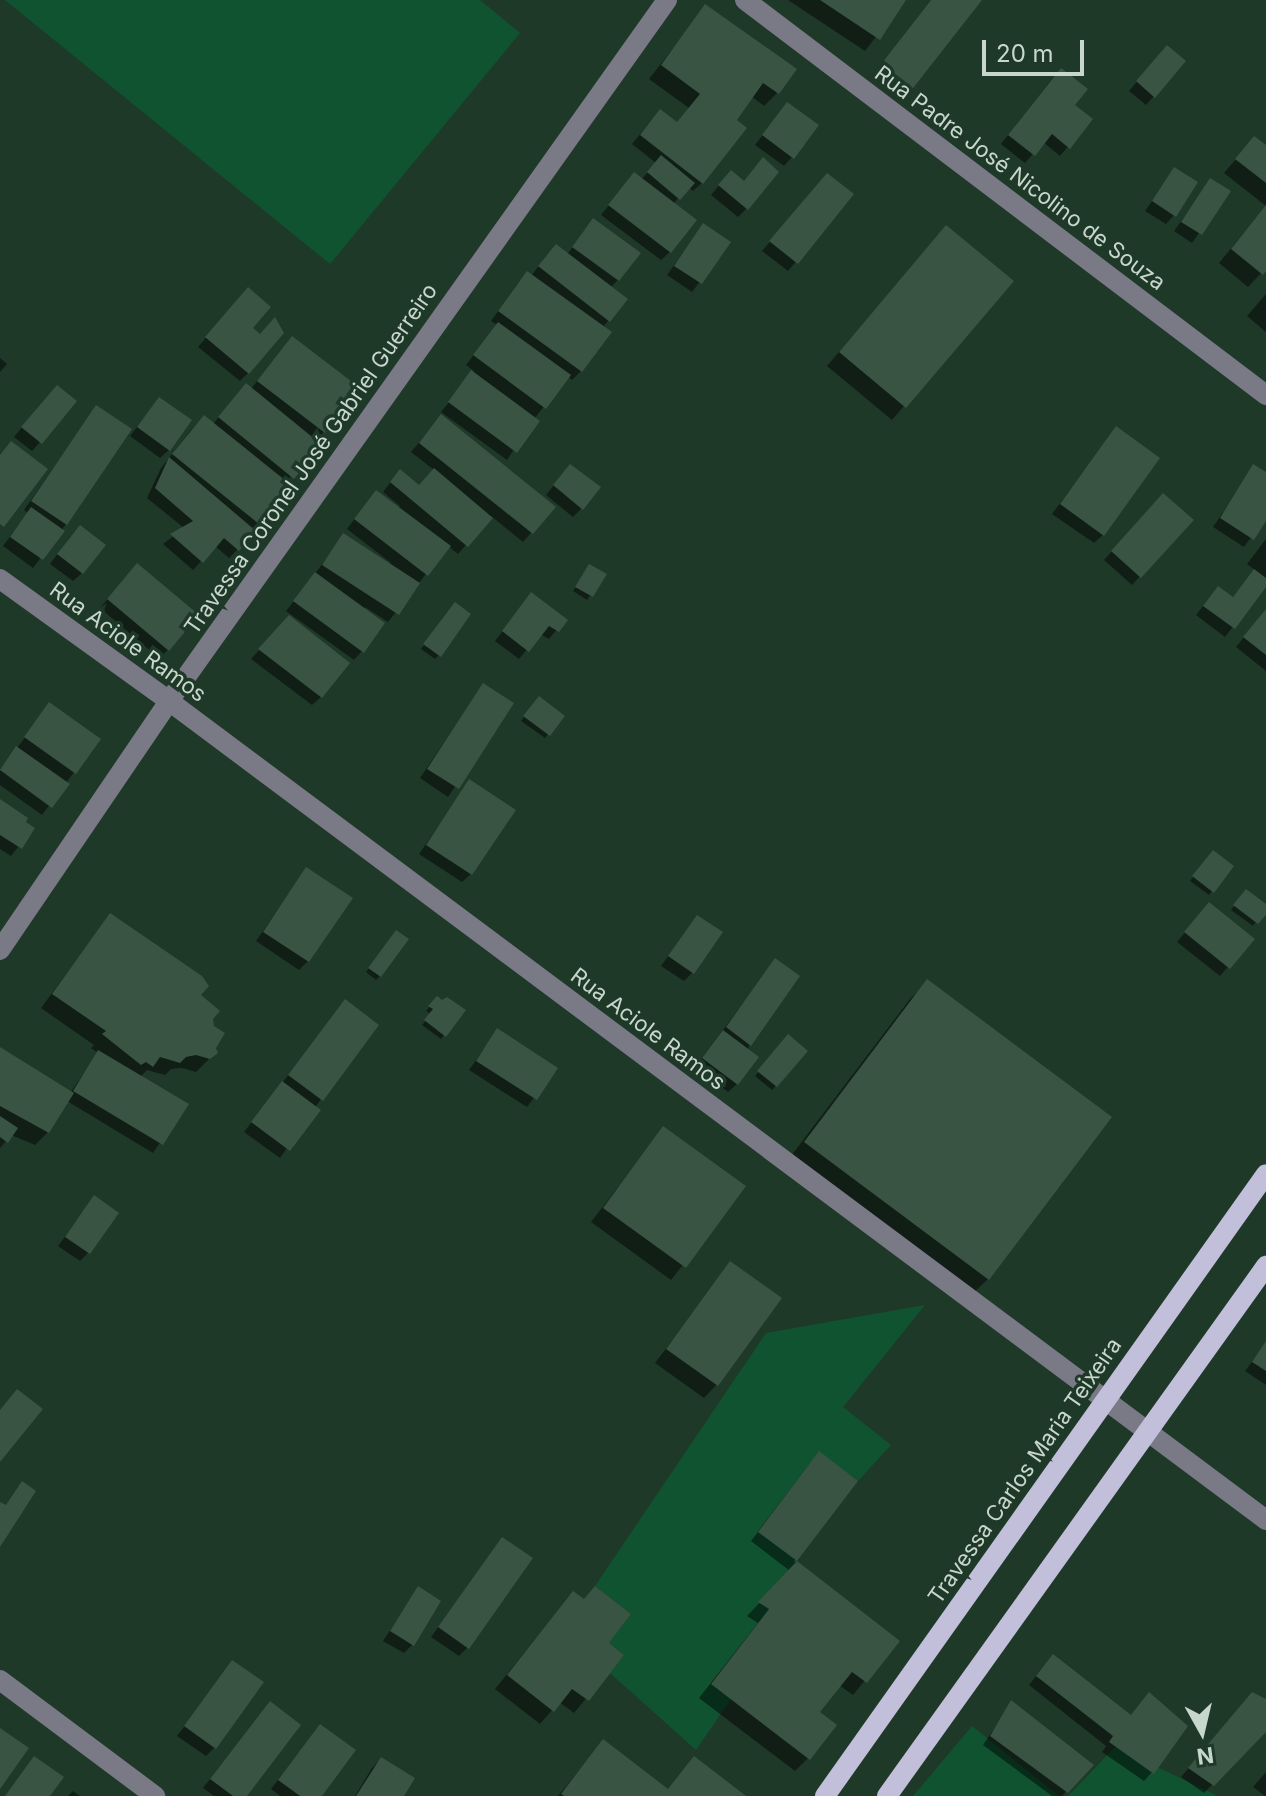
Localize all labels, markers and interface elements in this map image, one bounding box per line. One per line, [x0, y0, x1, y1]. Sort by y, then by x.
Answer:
scale bar [986, 24, 1088, 74]
text: 20 m [996, 39, 1054, 68]
street label: Rua Padre José Nicolino de Souza [870, 60, 1170, 296]
street label: Travessa Coronel José Gabriel Guerreiro [179, 278, 443, 640]
street label: Rua Aciole Ramos [45, 576, 211, 708]
street label: Rua Aciole Ramos [565, 962, 731, 1096]
street label: Travessa Carlos Maria Teixeira [923, 1333, 1127, 1609]
north arrow [1162, 1692, 1242, 1772]
text: N [1195, 1742, 1215, 1770]

